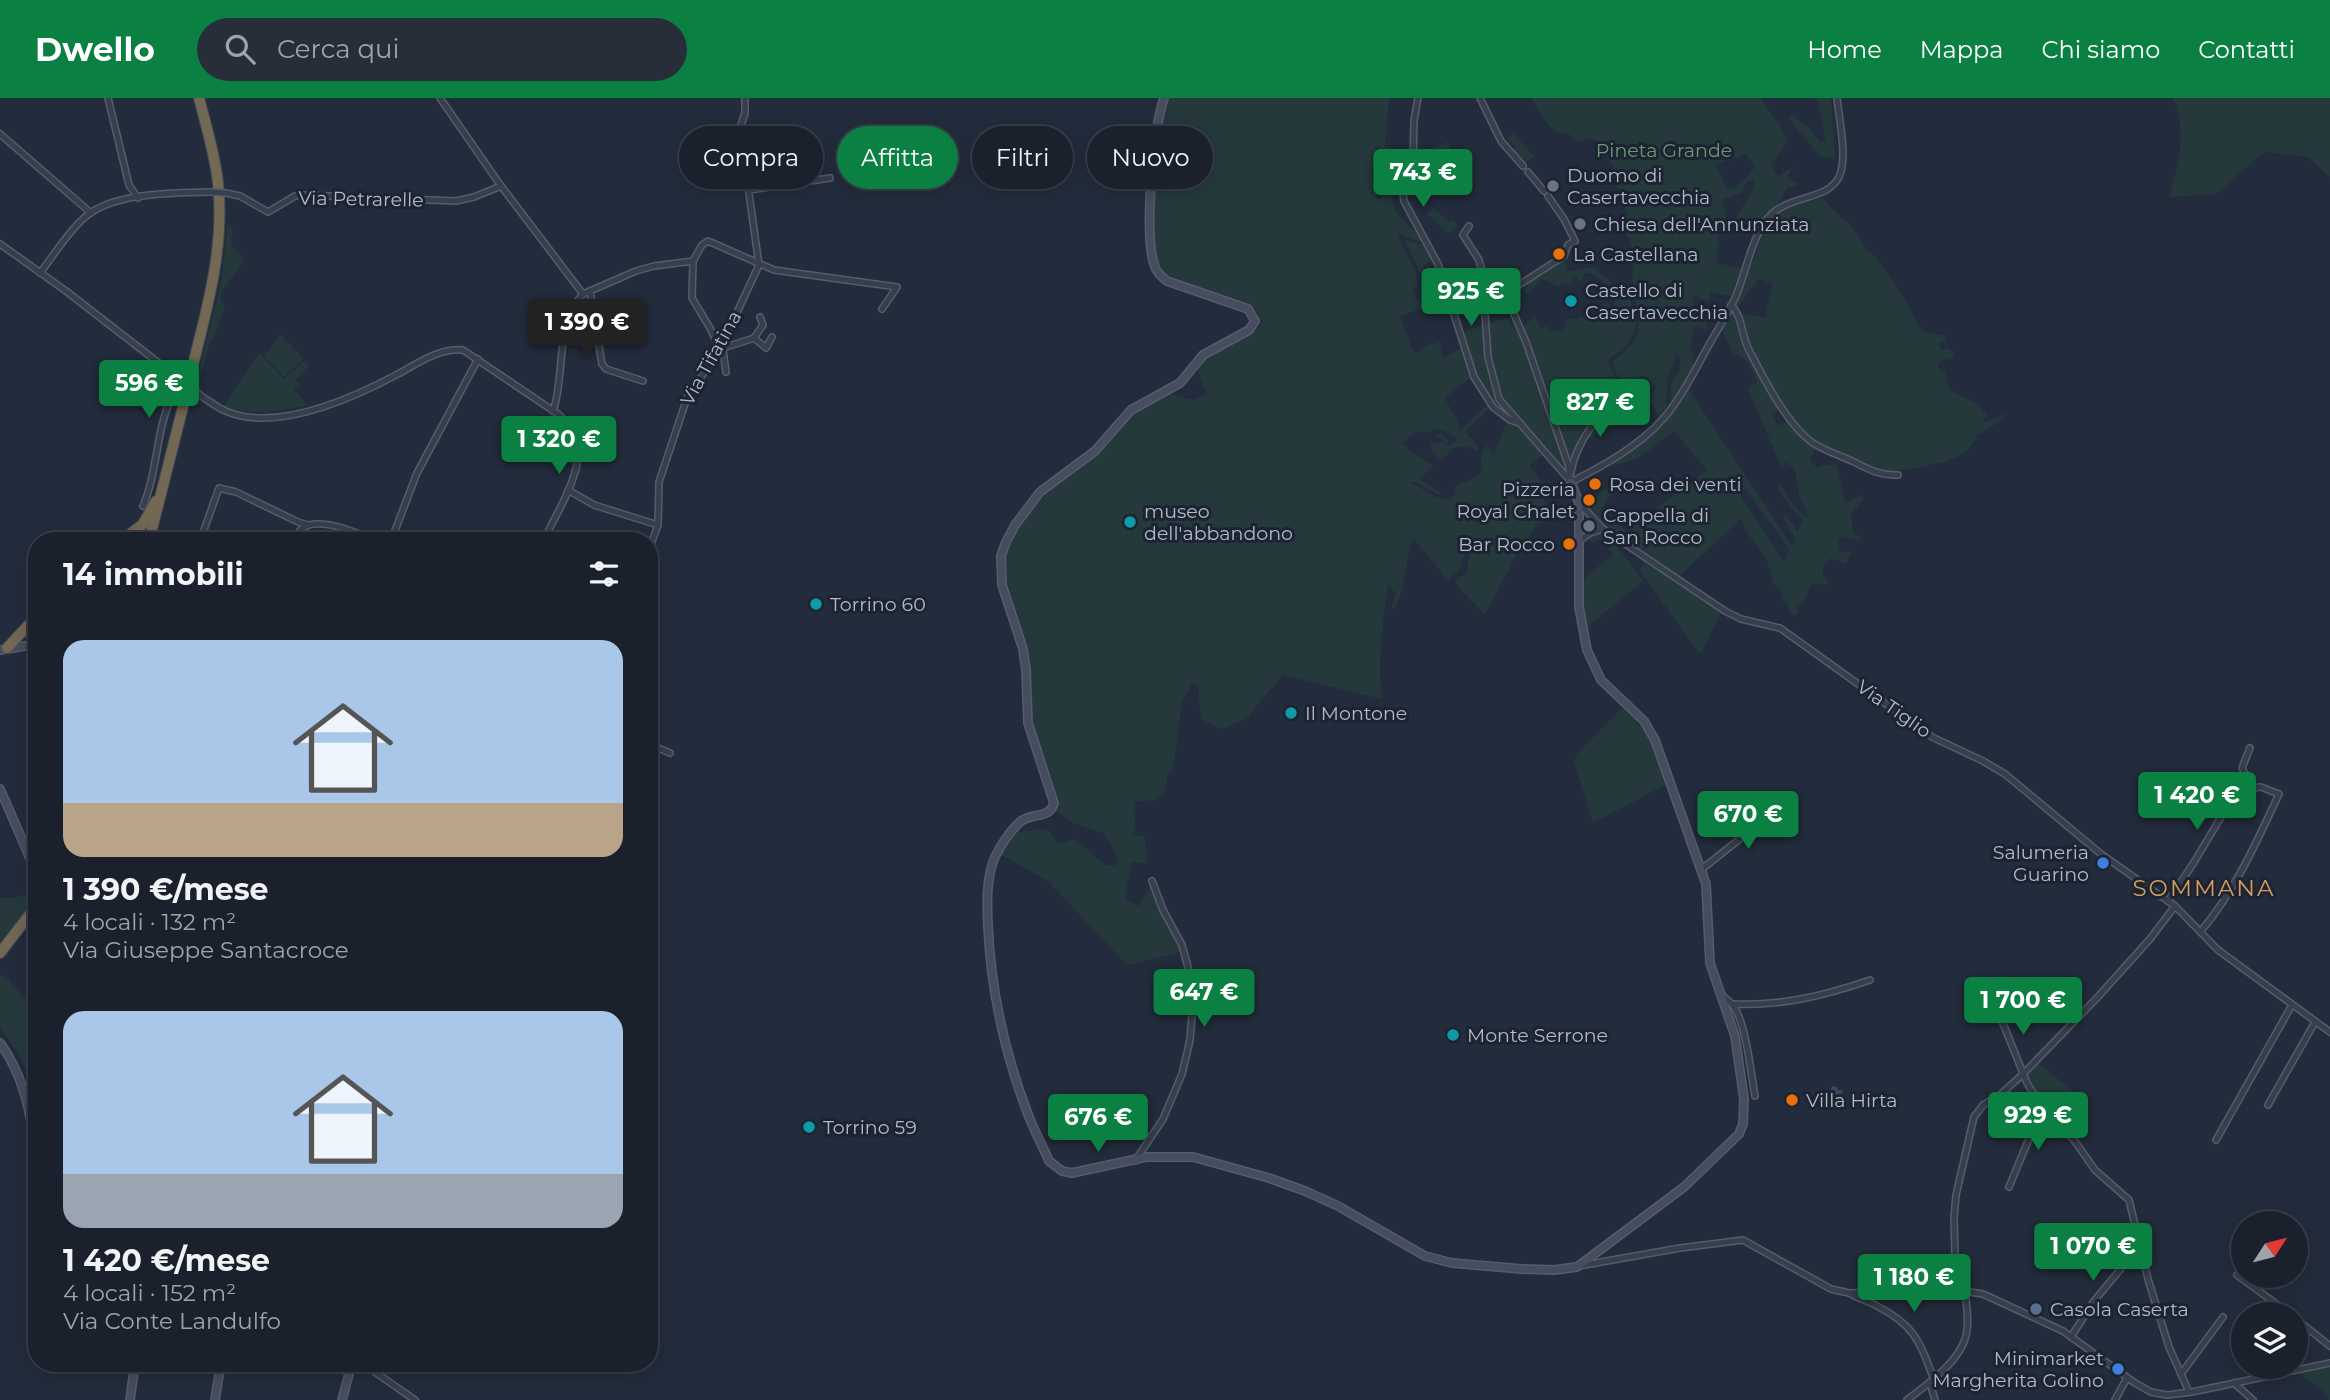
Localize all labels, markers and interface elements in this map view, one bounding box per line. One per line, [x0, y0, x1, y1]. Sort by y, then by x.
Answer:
search box [197, 18, 687, 81]
text: Dwello [35, 29, 155, 69]
icon: search [221, 30, 259, 68]
text: Cerca qui [277, 33, 400, 65]
text: Home [1807, 35, 1882, 64]
text: Mappa [1920, 35, 2003, 64]
text: Chi siamo [2041, 35, 2160, 64]
text: Contatti [2198, 35, 2295, 64]
chip: Compra [679, 126, 823, 189]
chip: Affitta [837, 126, 958, 189]
chip: Filtri [972, 126, 1073, 189]
chip: Nuovo [1087, 126, 1213, 189]
park label: Pineta Grande [1596, 139, 1732, 162]
pin: 743 € [1374, 150, 1472, 209]
text: 743 € [1389, 158, 1457, 186]
place label: Duomo di Casertavecchia [1567, 164, 1710, 209]
marker: Duomo di Casertavecchia [1545, 178, 1561, 194]
street label: Via Petrarelle [298, 186, 424, 212]
place label: Chiesa dell'Annunziata [1594, 213, 1809, 236]
marker: Chiesa dell'Annunziata [1572, 216, 1588, 232]
place label: La Castellana [1573, 243, 1699, 266]
marker: La Castellana [1551, 246, 1567, 262]
pin: 925 € [1422, 268, 1520, 328]
text: 925 € [1438, 277, 1504, 305]
place label: Castello di Casertavecchia [1585, 279, 1728, 324]
marker: Castello di Casertavecchia [1563, 293, 1579, 309]
pin: 1 390 € [522, 300, 652, 359]
street label: Via Tifatina [676, 307, 746, 409]
text: 1 390 € [545, 308, 629, 336]
pin: 596 € [100, 360, 198, 420]
text: 596 € [115, 369, 183, 397]
pin: 827 € [1551, 380, 1649, 439]
text: 827 € [1566, 388, 1634, 416]
pin: 1 320 € [494, 416, 624, 476]
text: 1 320 € [517, 425, 601, 453]
place label: Rosa dei venti [1609, 473, 1742, 496]
marker: Rosa dei venti [1587, 476, 1603, 492]
place label: Pizzeria Royal Chalet [1457, 478, 1575, 523]
marker: Pizzeria Royal Chalet [1581, 492, 1597, 508]
place label: museo dell'abbandono [1144, 500, 1293, 545]
place label: Cappella di San Rocco [1603, 504, 1709, 549]
marker: museo dell'abbandono [1122, 514, 1138, 530]
marker: Cappella di San Rocco [1581, 518, 1597, 534]
place label: Bar Rocco [1458, 533, 1555, 556]
marker: Bar Rocco [1561, 536, 1577, 552]
icon: filters [585, 555, 623, 593]
text: 14 immobili [63, 556, 243, 593]
place label: Torrino 60 [830, 593, 926, 616]
marker: Torrino 60 [808, 596, 824, 612]
street label: Via Tiglio [1852, 675, 1936, 743]
icon: home [280, 685, 406, 811]
place label: Il Montone [1305, 702, 1407, 725]
marker: Il Montone [1283, 705, 1299, 721]
pin: 1 420 € [2132, 772, 2262, 832]
text: 1 420 € [2154, 781, 2240, 809]
pin: 670 € [1699, 792, 1797, 851]
text: 670 € [1713, 800, 1783, 828]
place label: Salumeria Guarino [1993, 841, 2089, 886]
marker: Salumeria Guarino [2095, 855, 2111, 871]
text: 1 390 €/mese [63, 871, 269, 908]
district label: SOMMANA [2132, 874, 2276, 902]
text: 4 locali · 132 m² [63, 908, 236, 936]
text: Via Giuseppe Santacroce [63, 936, 349, 964]
pin: 647 € [1155, 970, 1253, 1029]
text: 647 € [1170, 978, 1238, 1006]
pin: 1 700 € [1958, 978, 2088, 1037]
text: 1 700 € [1980, 986, 2066, 1014]
place label: Monte Serrone [1467, 1024, 1608, 1047]
marker: Monte Serrone [1445, 1027, 1461, 1043]
icon: home [280, 1056, 406, 1182]
place label: Villa Hirta [1806, 1089, 1897, 1112]
marker: Villa Hirta [1784, 1092, 1800, 1108]
pin: 929 € [1989, 1093, 2087, 1152]
pin: 676 € [1049, 1094, 1147, 1154]
text: 929 € [2004, 1101, 2072, 1129]
text: 676 € [1064, 1103, 1132, 1131]
place label: Torrino 59 [823, 1116, 917, 1139]
marker: Torrino 59 [801, 1119, 817, 1135]
north arrow [2231, 1211, 2308, 1288]
map controls [2231, 1211, 2308, 1379]
pin: 1 070 € [2028, 1224, 2158, 1283]
text: 1 070 € [2050, 1232, 2136, 1260]
text: 1 420 €/mese [63, 1242, 270, 1279]
pin: 1 180 € [1849, 1254, 1979, 1314]
text: 1 180 € [1874, 1263, 1954, 1291]
text: 4 locali · 152 m² [63, 1279, 236, 1307]
place label: Casola Caserta [2050, 1298, 2189, 1321]
marker: Casola Caserta [2028, 1301, 2044, 1317]
button: layers [2231, 1302, 2308, 1379]
text: Via Conte Landulfo [63, 1307, 281, 1335]
place label: Minimarket Margherita Golino [1932, 1347, 2104, 1392]
marker: Minimarket Margherita Golino [2110, 1361, 2126, 1377]

